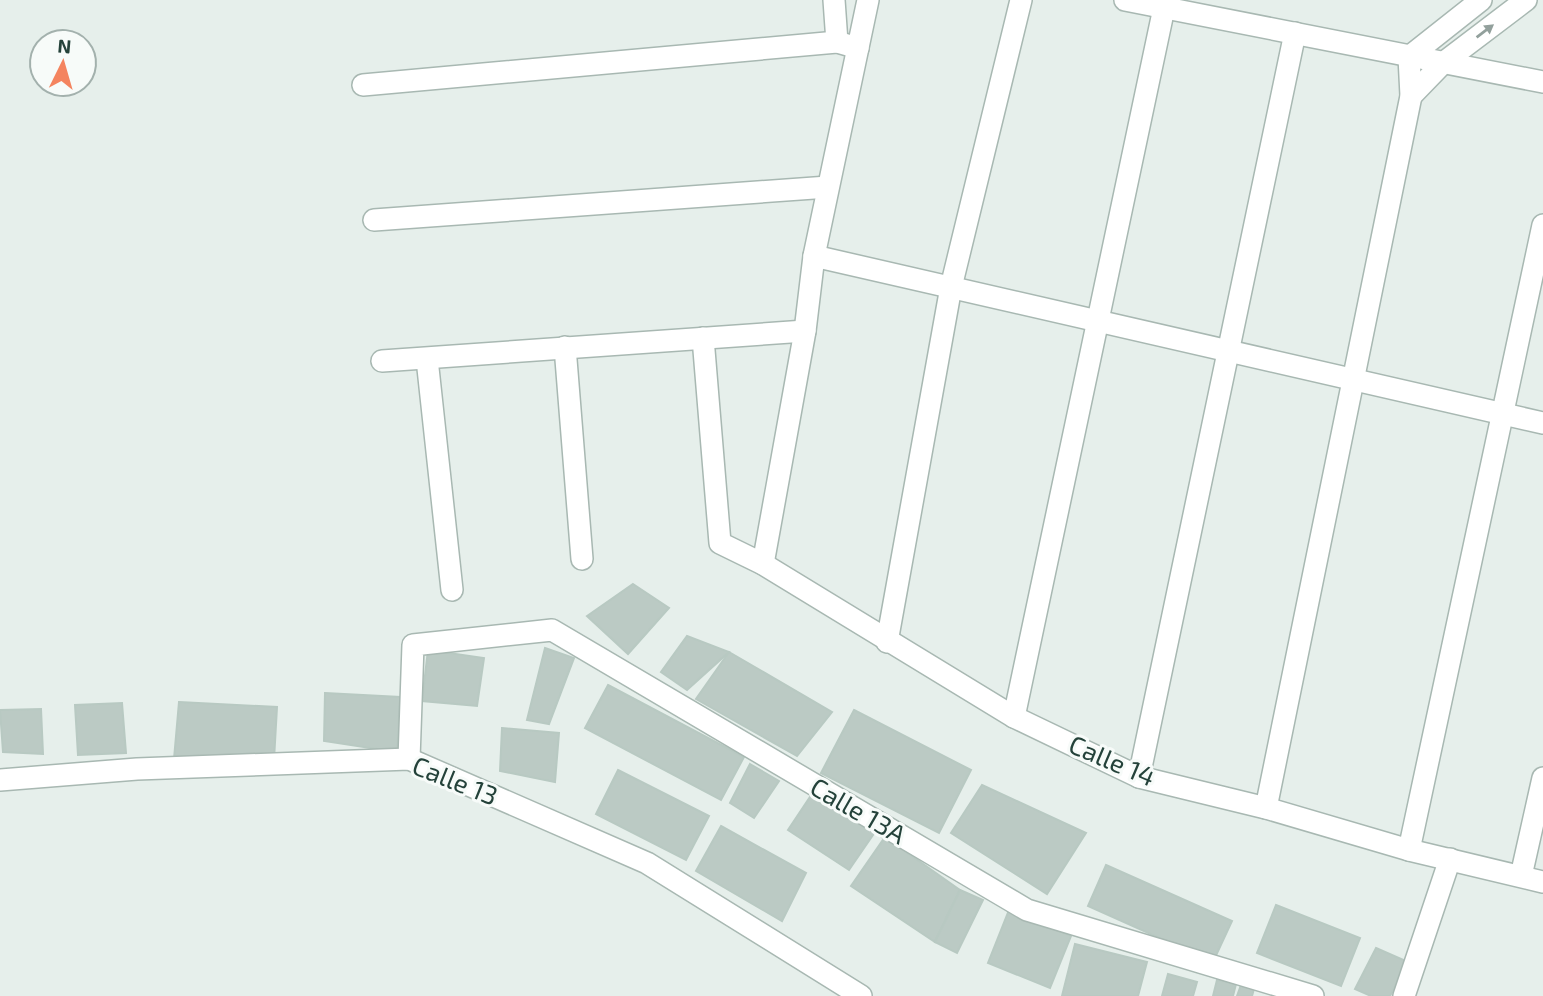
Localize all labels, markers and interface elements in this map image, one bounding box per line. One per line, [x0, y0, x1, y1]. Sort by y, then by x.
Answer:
one-way arrow [1475, 24, 1493, 39]
north arrow [28, 28, 98, 98]
text: N [57, 34, 72, 58]
street label: Calle 14 [1065, 728, 1160, 792]
street label: Calle 13 [408, 749, 503, 811]
street label: Calle 13A [805, 770, 912, 849]

